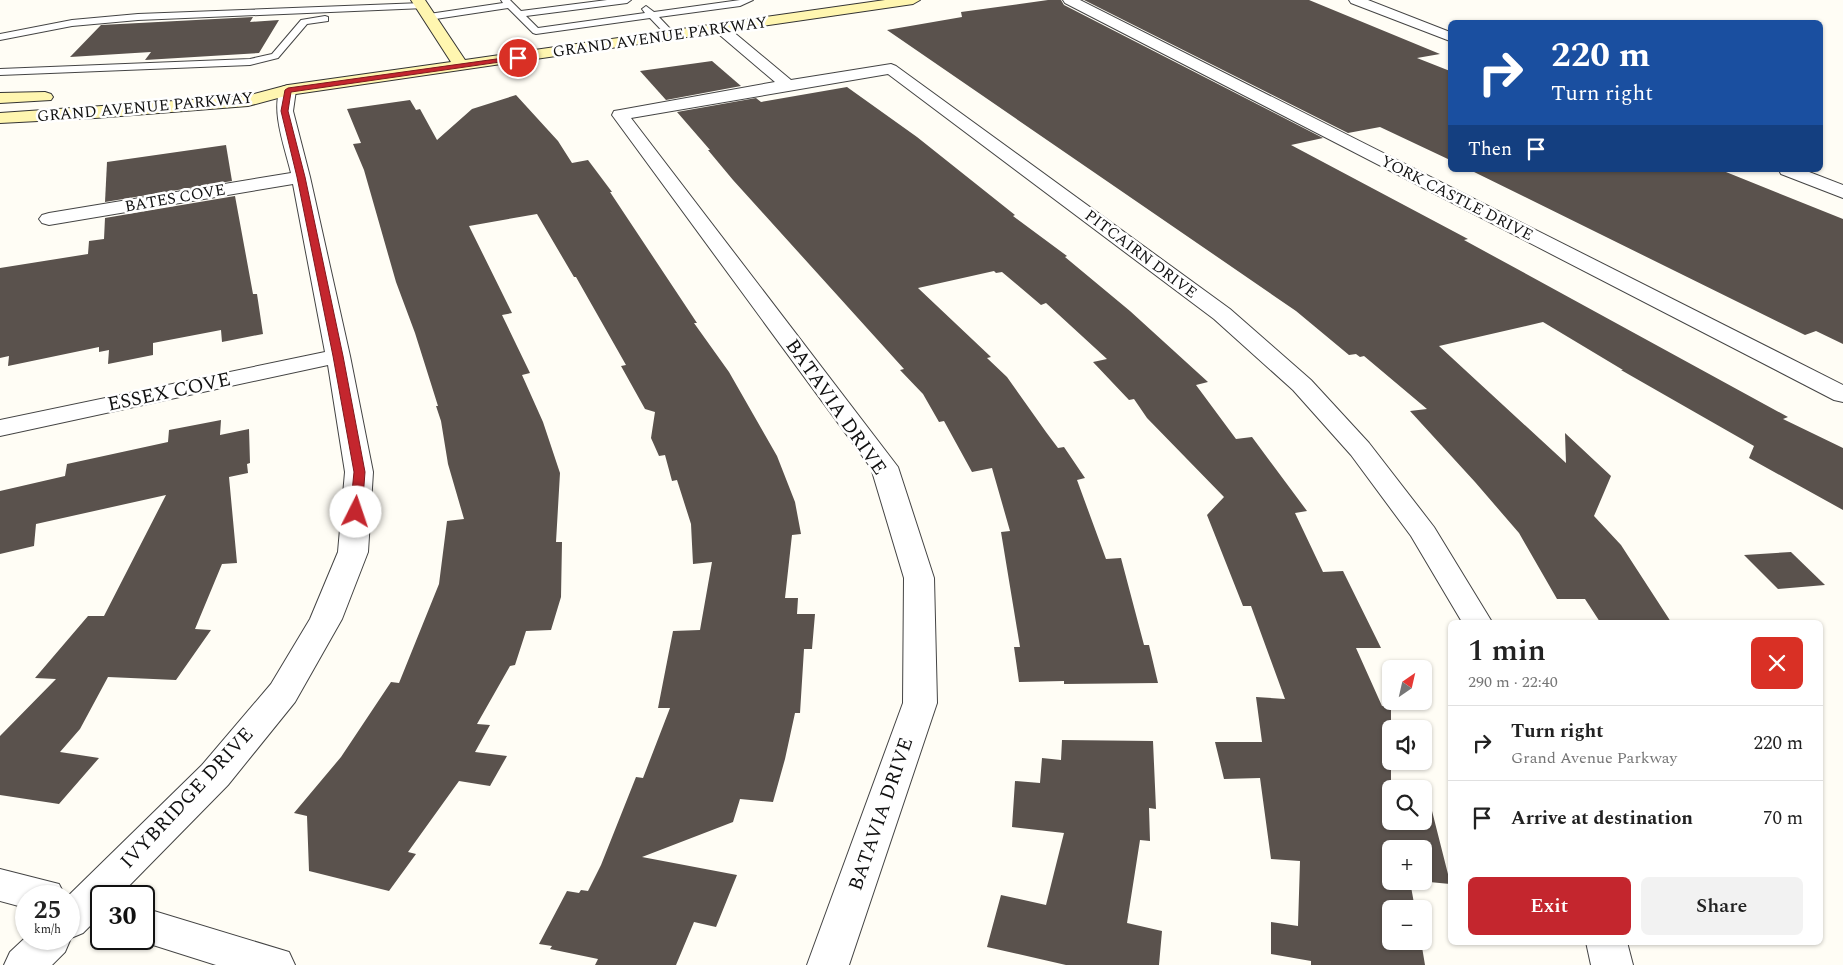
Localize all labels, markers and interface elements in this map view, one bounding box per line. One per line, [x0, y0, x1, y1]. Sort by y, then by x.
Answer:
street label: GRAND AVENUE PARKWAY [551, 10, 769, 64]
text: 220 m [1551, 29, 1650, 82]
pin [497, 37, 539, 79]
icon: right [1468, 40, 1533, 105]
icon: arrive [504, 44, 532, 72]
text: Turn right [1551, 77, 1653, 110]
street label: GRAND AVENUE PARKWAY [36, 86, 254, 128]
text: Then [1468, 135, 1512, 164]
icon: arrive [1522, 135, 1550, 163]
street label: YORK CASTLE DRIVE [1377, 149, 1537, 247]
street label: BATES COVE [123, 177, 227, 219]
street label: PITCAIRN DRIVE [1080, 204, 1202, 304]
street label: BATAVIA DRIVE [778, 333, 894, 481]
street label: ESSEX COVE [105, 364, 233, 420]
position arrow [329, 485, 381, 537]
text: 1 min [1468, 628, 1546, 674]
button: close [1751, 637, 1803, 689]
north arrow [1382, 660, 1432, 710]
map controls [1382, 660, 1432, 950]
text: 290 m · 22:40 [1468, 670, 1558, 694]
text: Turn right [1511, 717, 1604, 746]
street label: IVYBRIDGE DRIVE [113, 720, 261, 876]
button: sound [1382, 720, 1432, 770]
icon: right [1468, 729, 1496, 757]
text: 220 m [1753, 729, 1803, 758]
street label: BATAVIA DRIVE [841, 733, 921, 895]
text: Grand Avenue Parkway [1511, 746, 1677, 770]
button: search [1382, 780, 1432, 830]
icon: arrive [1468, 804, 1496, 832]
text: Arrive at destination [1511, 804, 1693, 833]
text: 70 m [1763, 804, 1803, 833]
button: + [1382, 840, 1432, 890]
button: Exit [1468, 877, 1631, 935]
button: Share [1641, 877, 1803, 935]
speed limit sign: 30 [90, 885, 155, 950]
text: 25 [33, 892, 62, 930]
button: − [1382, 900, 1432, 950]
text: km/h [34, 920, 61, 939]

